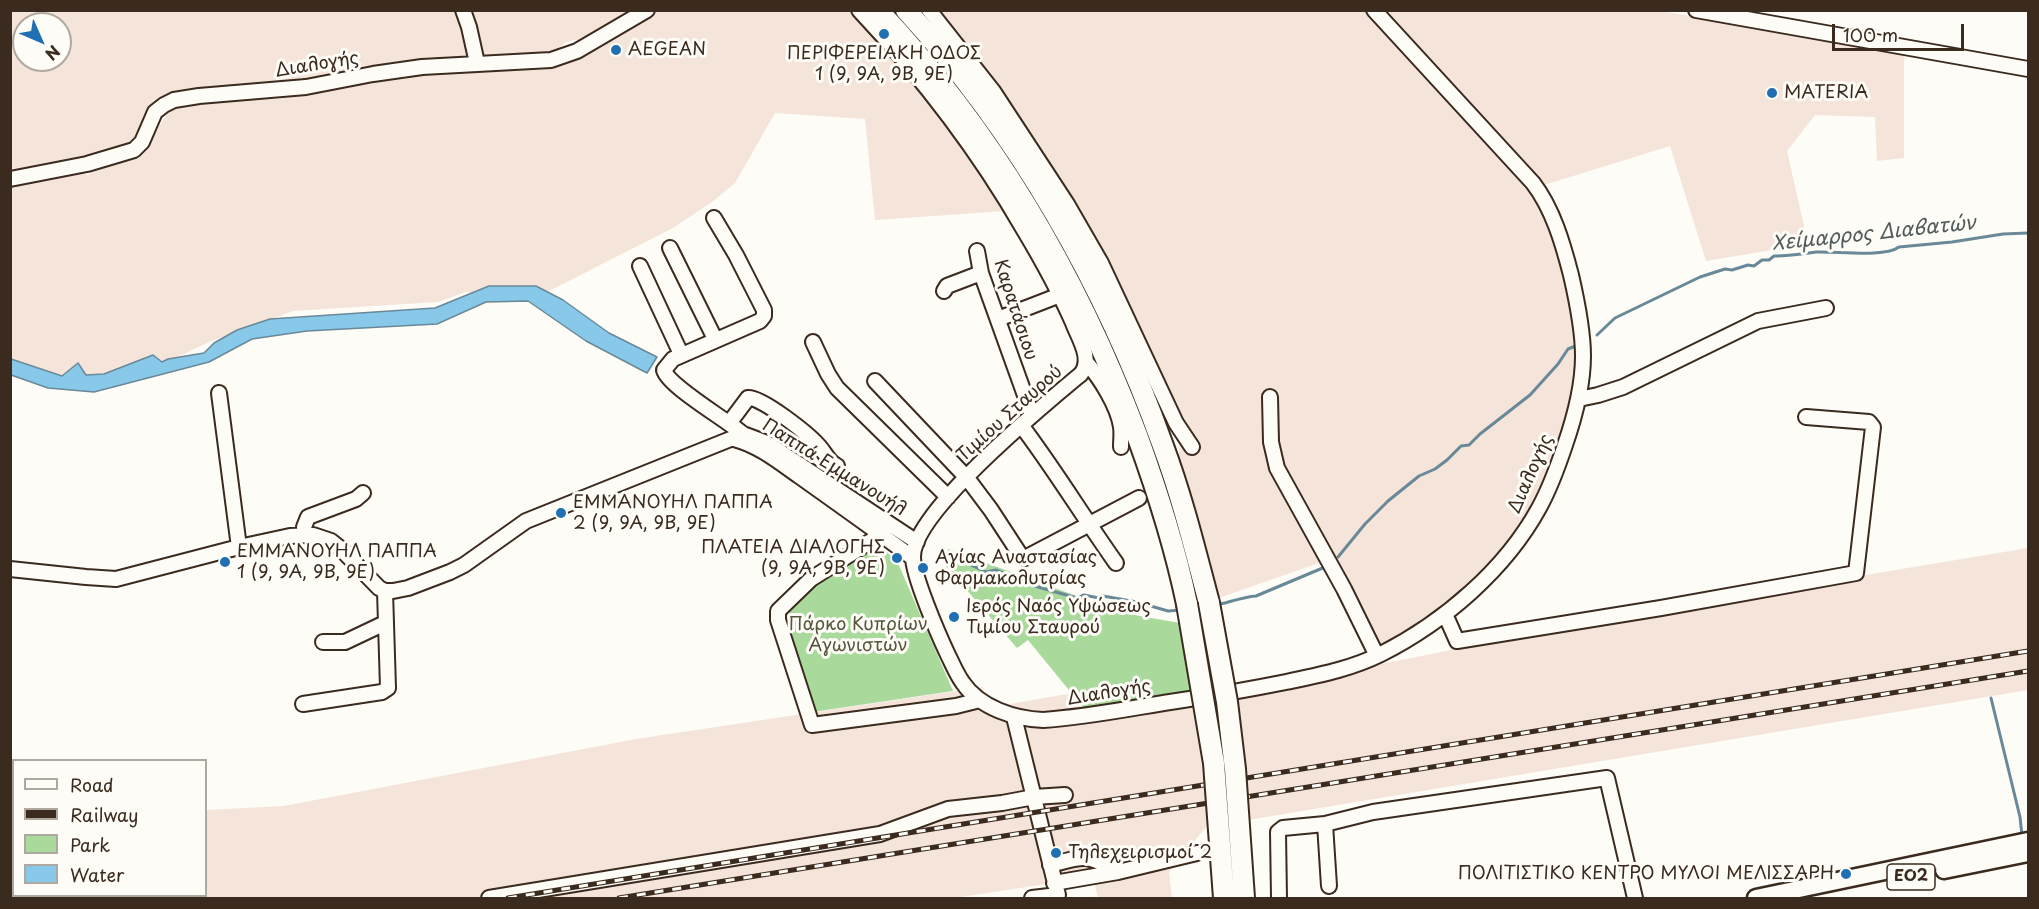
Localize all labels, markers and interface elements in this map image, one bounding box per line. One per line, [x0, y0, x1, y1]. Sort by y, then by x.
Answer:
north arrow [12, 12, 72, 72]
scale bar [1835, 12, 1967, 50]
text: 100 m [1843, 21, 1898, 48]
marker: ΠΕΡΙΦΕΡΕΙΑΚΗ ΟΔΟΣ 1 (9, 9Α, 9Β, 9Ε) [877, 27, 891, 41]
place label: AEGEAN [628, 39, 706, 61]
text: N [40, 40, 66, 66]
marker: AEGEAN [609, 43, 623, 57]
place label: ΠΕΡΙΦΕΡΕΙΑΚΗ ΟΔΟΣ 1 (9, 9Α, 9Β, 9Ε) [787, 43, 981, 86]
street label: Διαλογής [274, 48, 360, 82]
place label: MATERIA [1784, 82, 1868, 104]
marker: MATERIA [1765, 86, 1779, 100]
water label: Χείμαρρος Διαβατών [1771, 211, 1977, 257]
street label: Καρατάσιου [989, 257, 1041, 363]
street label: Τιμίου Σταυρού [953, 361, 1067, 467]
street label: Παππά Εμμανουήλ [758, 415, 910, 521]
street label: Διαλογής [1504, 431, 1558, 517]
place label: ΕΜΜΑΝΟΥΗΛ ΠΑΠΠΑ 2 (9, 9Α, 9Β, 9Ε) [573, 492, 773, 534]
marker: ΕΜΜΑΝΟΥΗΛ ΠΑΠΠΑ 2 (9, 9Α, 9Β, 9Ε) [554, 506, 568, 520]
place label: ΠΛΑΤΕΙΑ ΔΙΑΛΟΓΗΣ (9, 9Α, 9Β, 9Ε) [701, 537, 885, 580]
place label: ΕΜΜΑΝΟΥΗΛ ΠΑΠΠΑ 1 (9, 9Α, 9Β, 9Ε) [237, 541, 437, 584]
place label: Αγίας Αναστασίας Φαρμακολυτρίας [935, 547, 1097, 590]
marker: ΠΛΑΤΕΙΑ ΔΙΑΛΟΓΗΣ (9, 9Α, 9Β, 9Ε) [890, 551, 904, 565]
marker: ΕΜΜΑΝΟΥΗΛ ΠΑΠΠΑ 1 (9, 9Α, 9Β, 9Ε) [218, 555, 232, 569]
marker: Αγίας Αναστασίας Φαρμακολυτρίας [916, 561, 930, 575]
place label: Ιερός Ναός Υψώσεως Τιμίου Σταυρού [966, 596, 1151, 638]
marker: Ιερός Ναός Υψώσεως Τιμίου Σταυρού [947, 610, 961, 624]
park label: Πάρκο Κυπρίων Αγωνιστών [788, 614, 928, 656]
street label: Διαλογής [1066, 676, 1152, 710]
legend [12, 759, 207, 897]
text: Road [70, 771, 114, 798]
text: Railway [70, 801, 138, 828]
text: Park [70, 831, 110, 858]
place label: Τηλεχειρισμοί 2 [1068, 842, 1212, 864]
marker: Τηλεχειρισμοί 2 [1049, 846, 1063, 860]
text: Water [70, 861, 124, 888]
place label: ΠΟΛΙΤΙΣΤΙΚΟ ΚΕΝΤΡΟ ΜΥΛΟΙ ΜΕΛΙΣΣΑΡΗ [1458, 863, 1834, 885]
road number: ΕΟ2 [1887, 864, 1935, 890]
marker: ΠΟΛΙΤΙΣΤΙΚΟ ΚΕΝΤΡΟ ΜΥΛΟΙ ΜΕΛΙΣΣΑΡΗ [1839, 867, 1853, 881]

